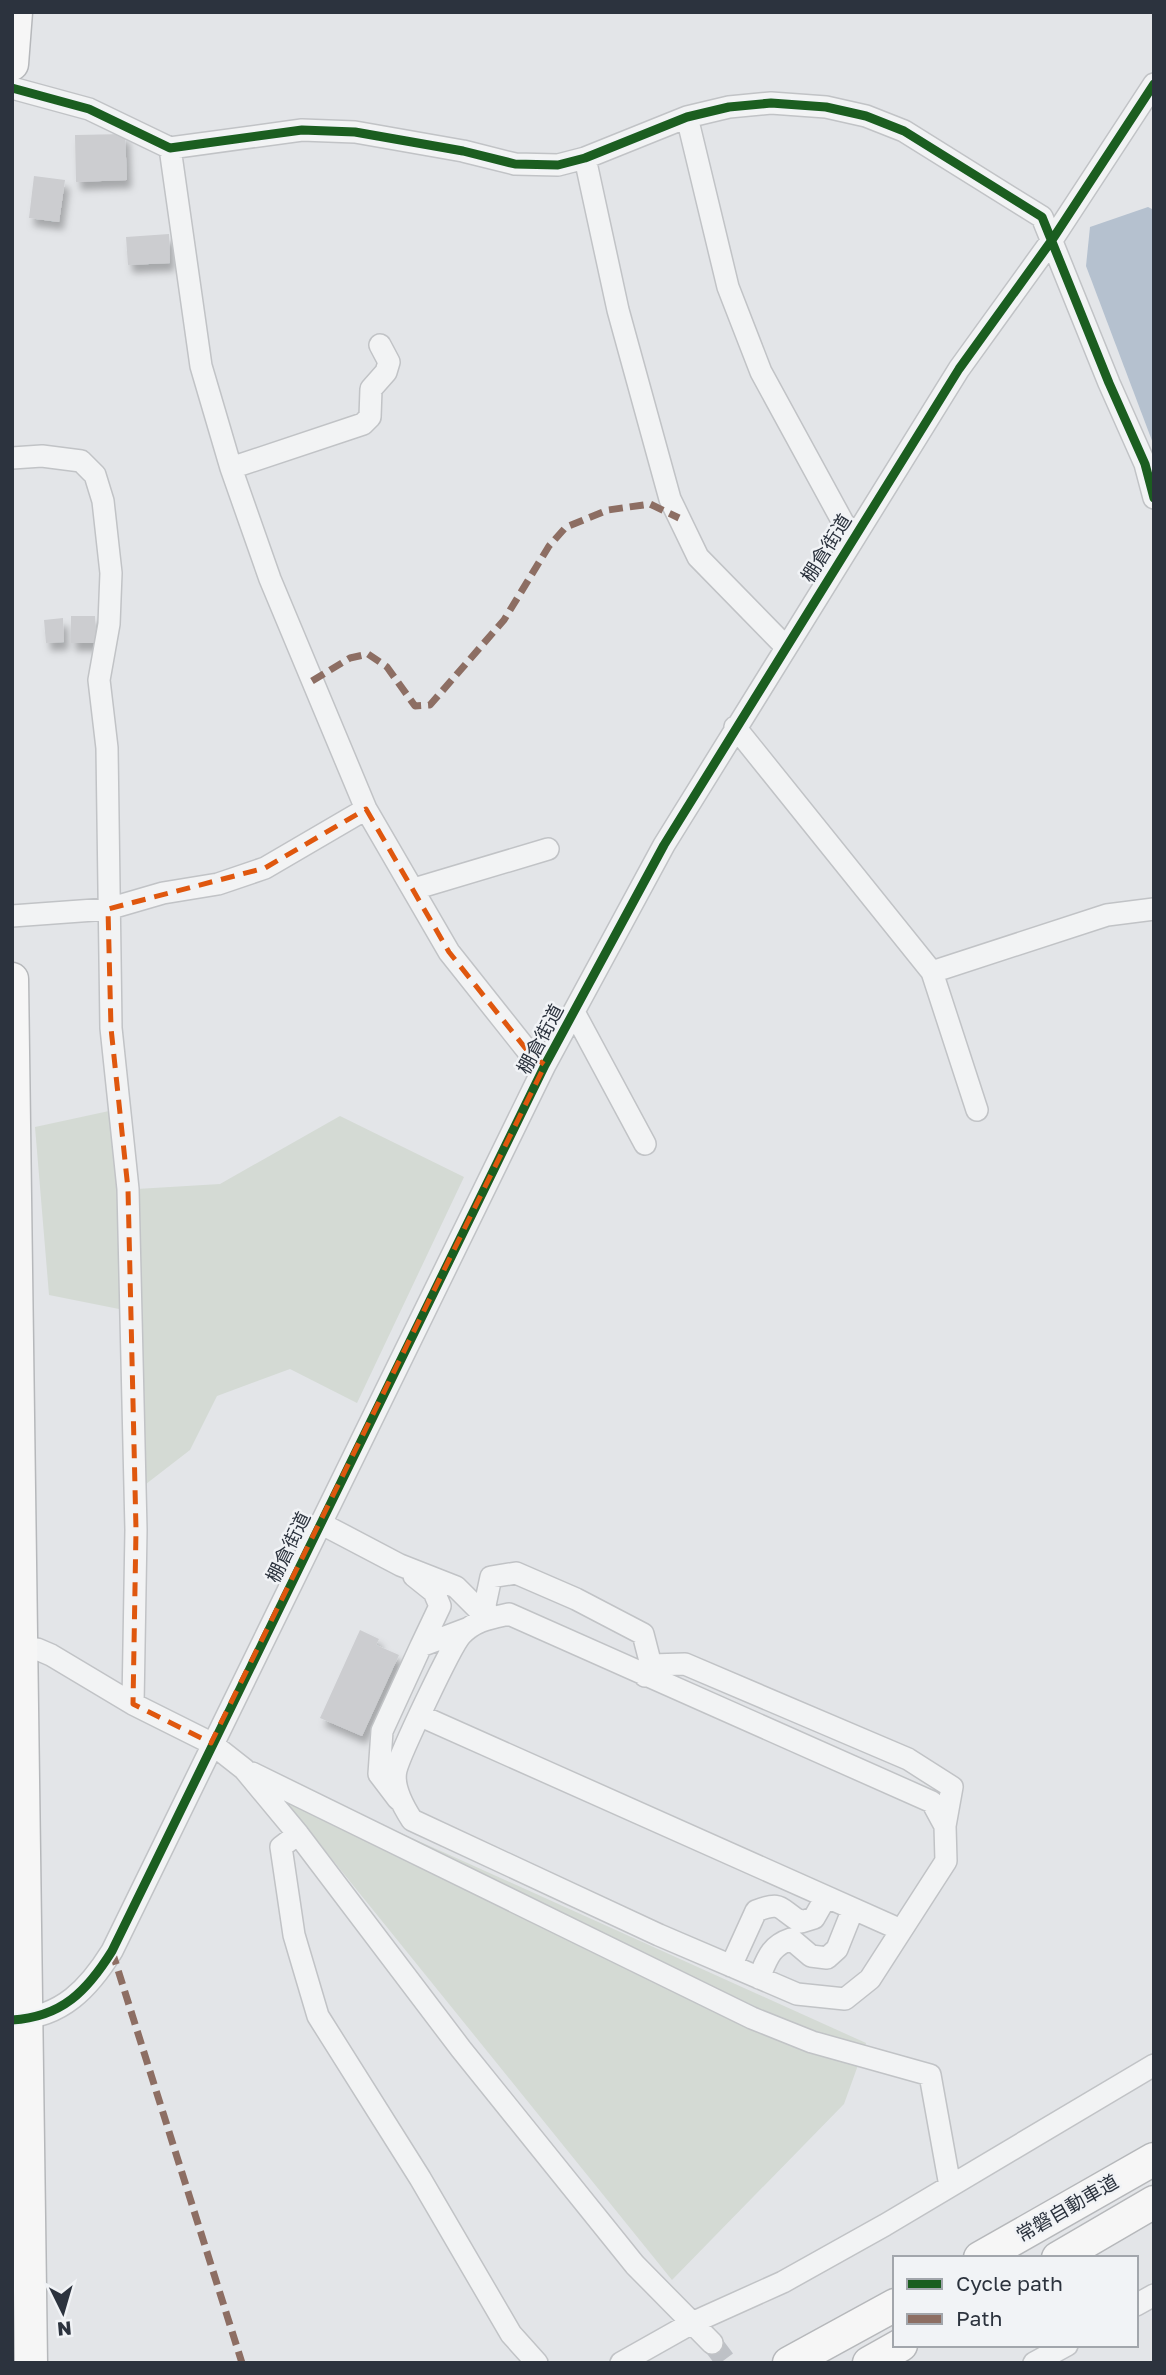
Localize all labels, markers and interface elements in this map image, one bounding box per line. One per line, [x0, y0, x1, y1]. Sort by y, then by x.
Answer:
street label: 棚倉街道 [796, 509, 855, 586]
street label: 棚倉街道 [512, 1000, 568, 1078]
street label: 棚倉街道 [261, 1508, 315, 1586]
street label: 常磐自動車道 [1012, 2169, 1122, 2246]
legend [893, 2256, 1138, 2347]
text: Cycle path [956, 2270, 1063, 2296]
north arrow [28, 2277, 98, 2347]
text: Path [956, 2305, 1003, 2331]
text: N [56, 2317, 73, 2342]

